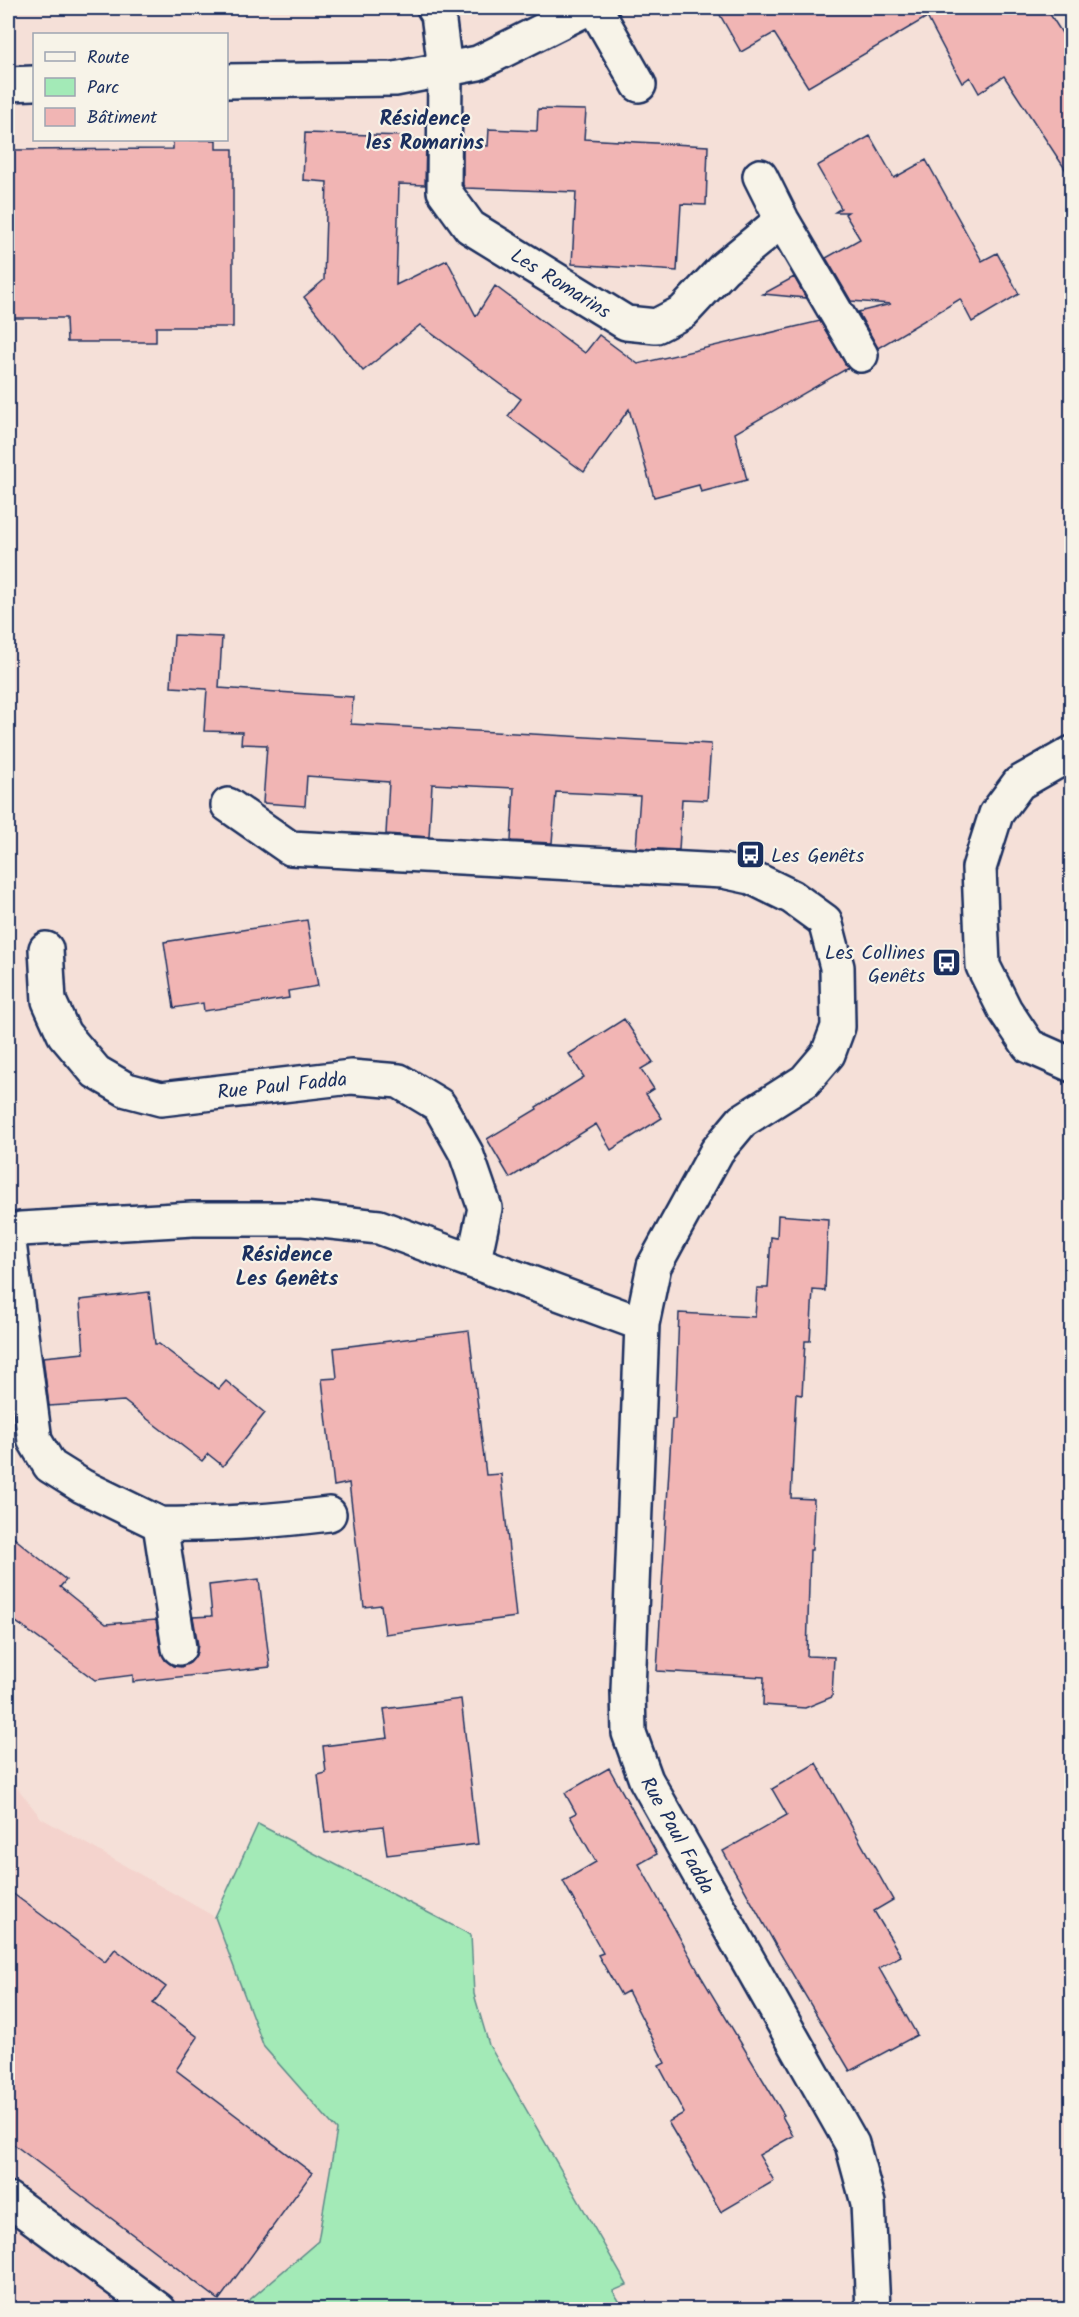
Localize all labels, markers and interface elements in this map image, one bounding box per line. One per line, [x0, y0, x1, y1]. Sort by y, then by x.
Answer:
legend [33, 33, 228, 141]
text: Route [87, 44, 129, 73]
text: Parc [87, 74, 119, 103]
district label: Résidence les Romarins [366, 103, 484, 160]
text: Bâtiment [87, 104, 158, 133]
street label: Les Romarins [504, 241, 617, 328]
bus stop icon: Les Genêts [734, 839, 766, 871]
place label: Les Genêts [771, 841, 865, 873]
place label: Les Collines Genêts [825, 938, 925, 993]
bus stop icon: Les Collines Genêts [930, 947, 962, 979]
street label: Rue Paul Fadda [216, 1064, 349, 1110]
district label: Résidence Les Genêts [236, 1239, 339, 1296]
street label: Rue Paul Fadda [631, 1771, 722, 1901]

